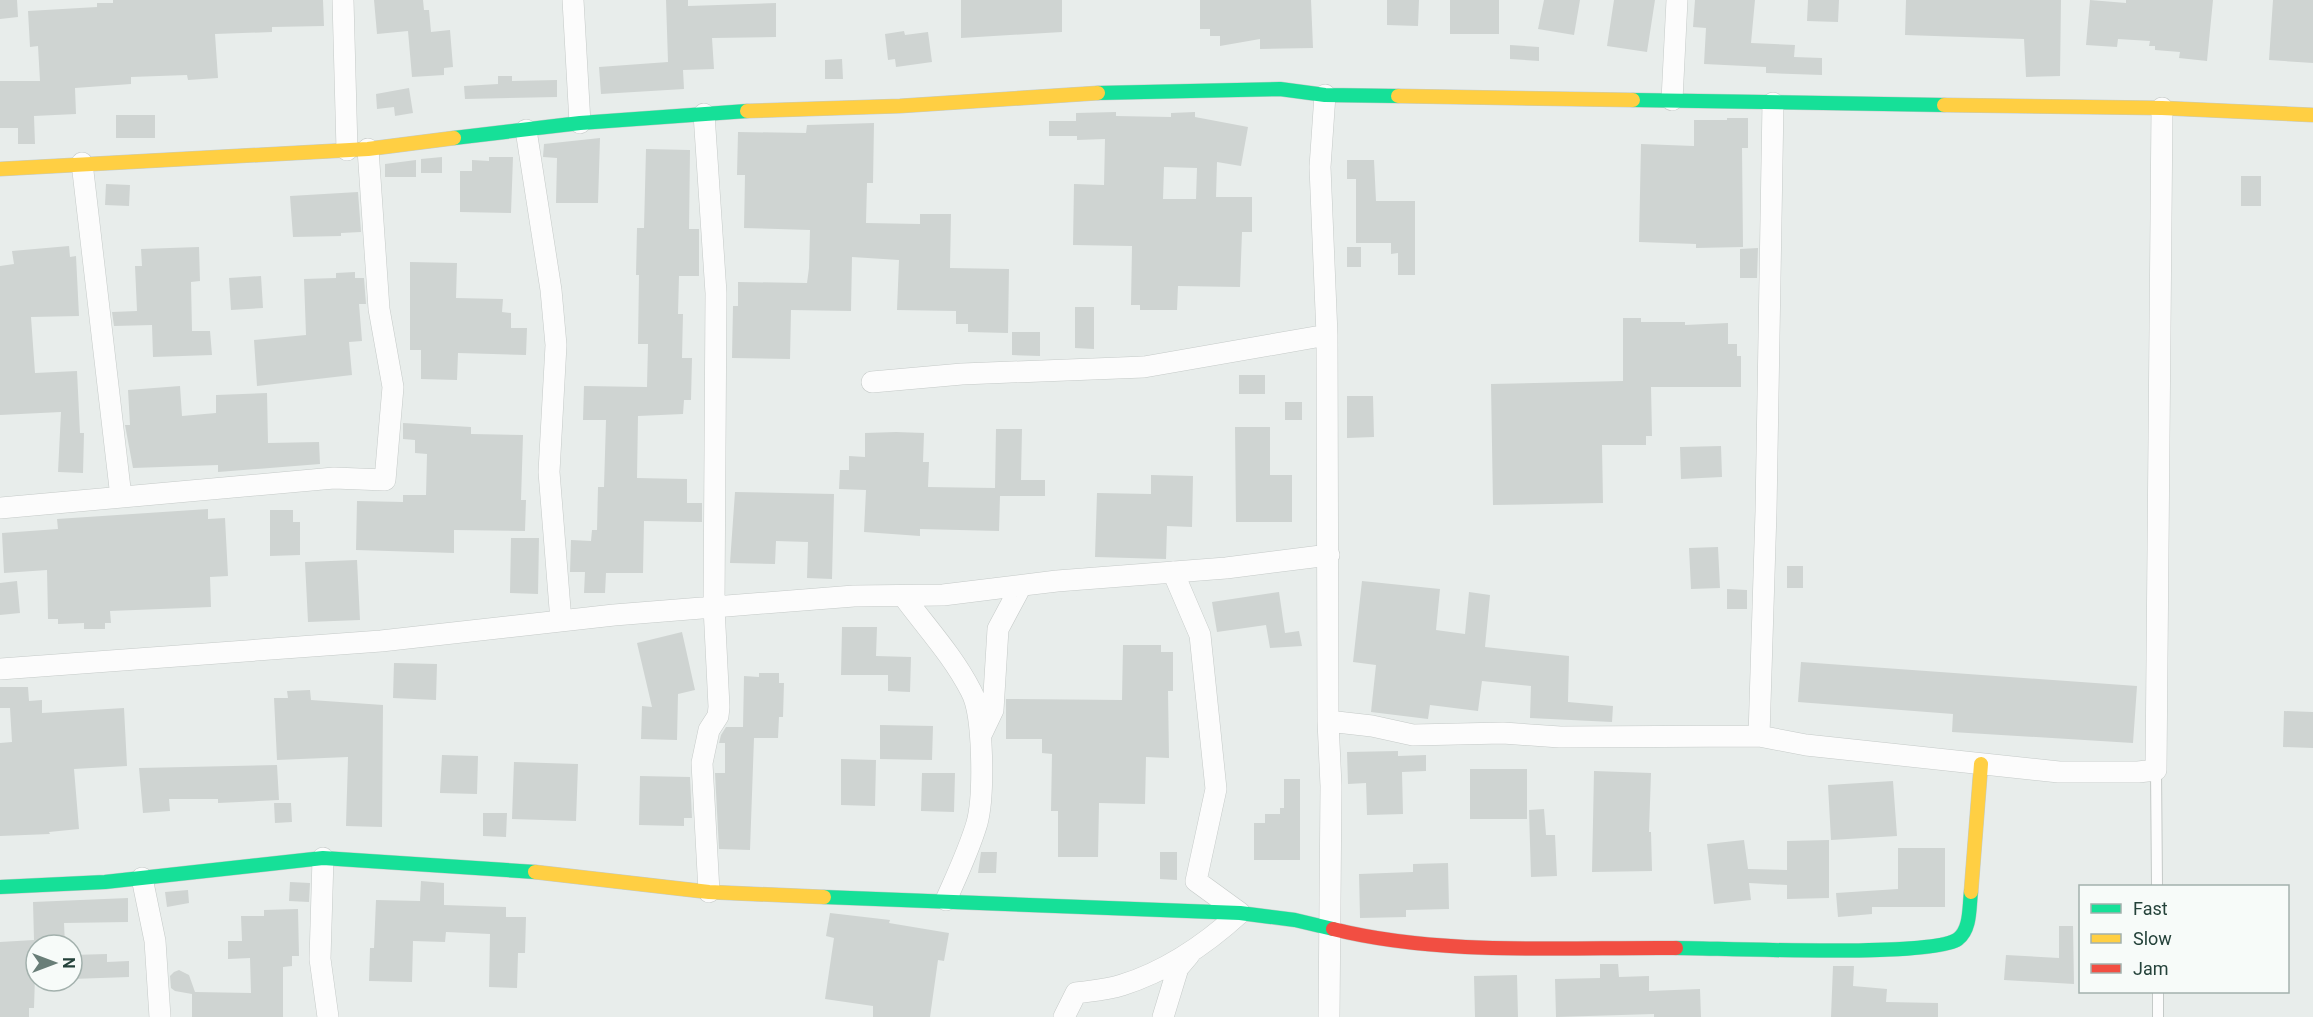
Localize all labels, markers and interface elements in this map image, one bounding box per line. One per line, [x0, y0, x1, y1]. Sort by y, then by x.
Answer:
legend [2079, 885, 2289, 993]
text: Fast [2133, 898, 2168, 919]
text: Slow [2133, 928, 2172, 949]
north arrow [24, 933, 84, 993]
text: N [59, 957, 78, 969]
text: Jam [2133, 958, 2169, 979]

